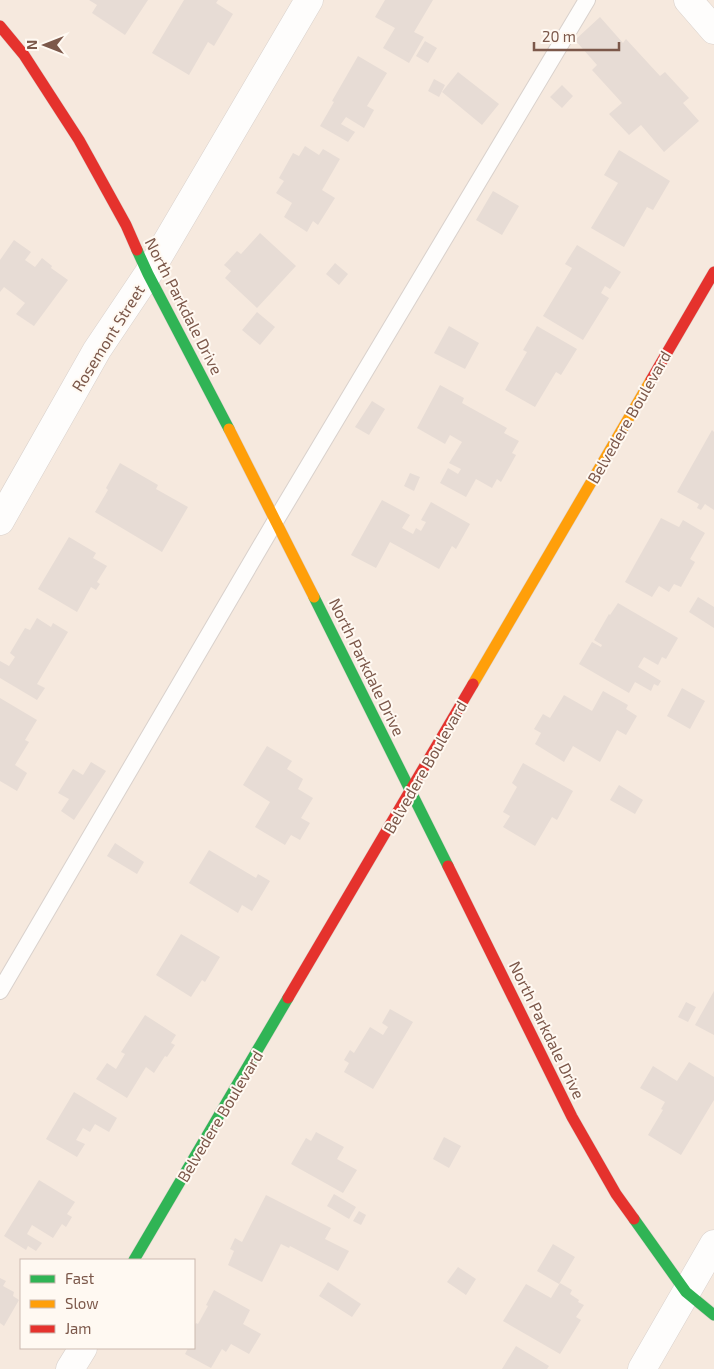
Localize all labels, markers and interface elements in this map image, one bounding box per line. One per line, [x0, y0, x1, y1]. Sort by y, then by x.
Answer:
north arrow [20, 20, 70, 70]
scale bar [534, 20, 619, 52]
text: 20 m [542, 27, 576, 45]
text: N [23, 40, 40, 50]
street label: North Parkdale Drive [142, 234, 227, 377]
street label: Rosemont Street [67, 281, 148, 395]
street label: Belvedere Boulevard [583, 347, 674, 486]
street label: North Parkdale Drive [326, 595, 409, 739]
street label: Belvedere Boulevard [379, 697, 470, 836]
street label: North Parkdale Drive [506, 958, 589, 1102]
street label: Belvedere Boulevard [173, 1047, 266, 1185]
legend [20, 1259, 195, 1349]
text: Fast [65, 1269, 95, 1287]
text: Slow [65, 1294, 99, 1312]
text: Jam [65, 1319, 91, 1337]

